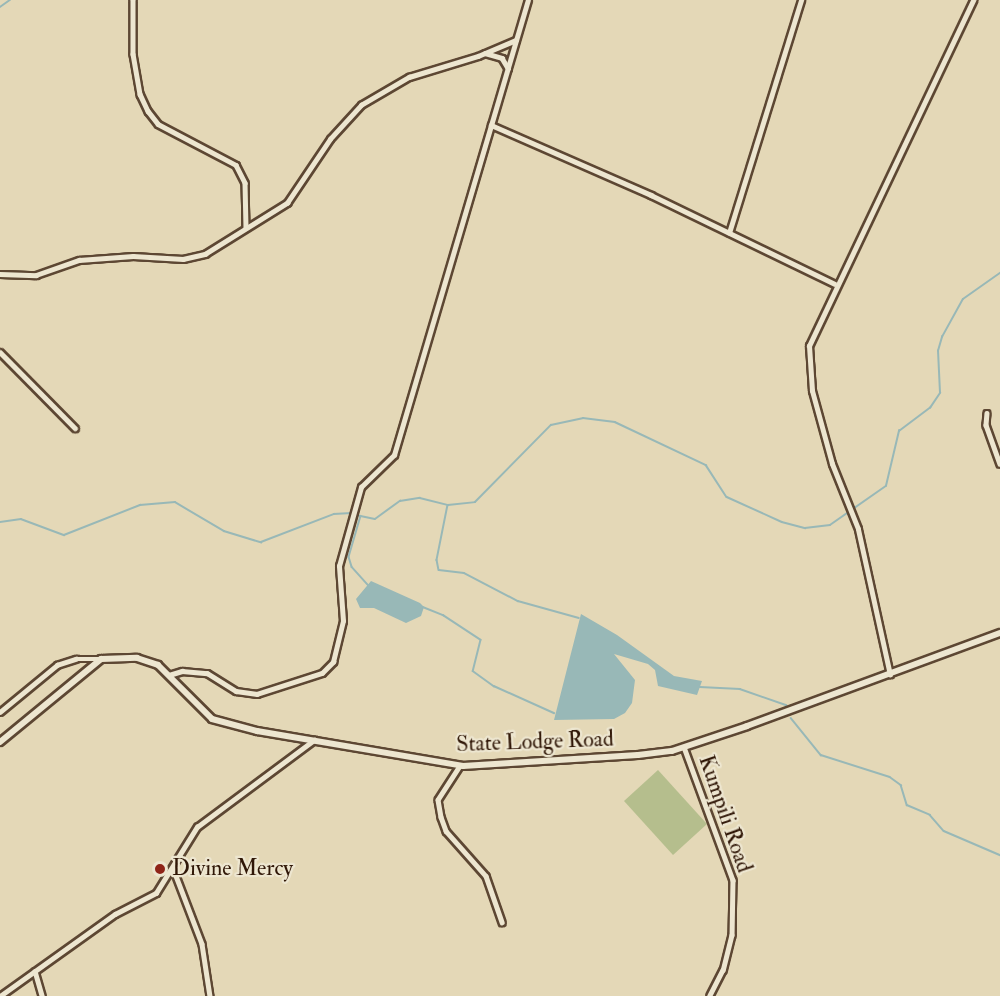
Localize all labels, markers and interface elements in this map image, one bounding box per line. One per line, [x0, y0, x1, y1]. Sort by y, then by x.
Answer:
street label: State Lodge Road [456, 726, 614, 758]
street label: Kumpili Road [693, 752, 757, 876]
place label: Divine Mercy [172, 856, 293, 882]
marker: Divine Mercy [153, 862, 167, 876]

